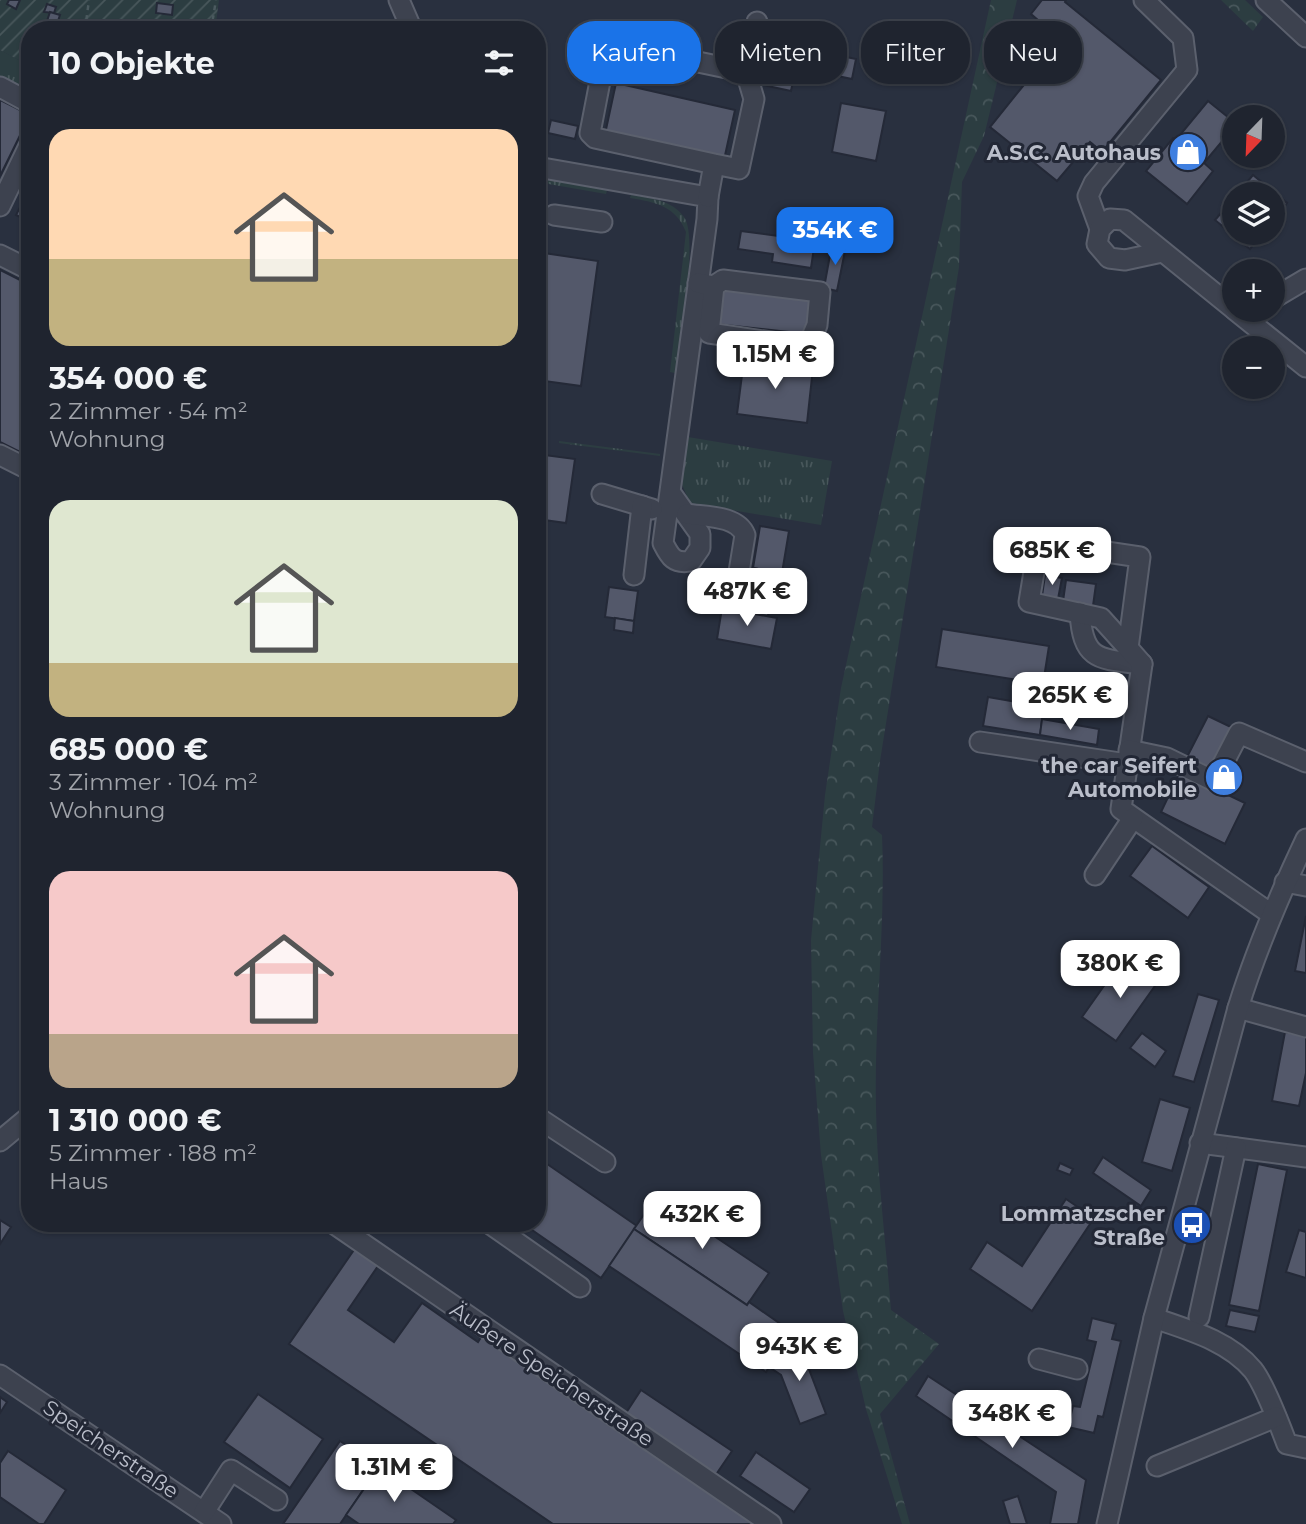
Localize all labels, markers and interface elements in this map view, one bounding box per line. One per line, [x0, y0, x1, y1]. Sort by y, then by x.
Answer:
chip: Kaufen [567, 21, 701, 84]
chip: Mieten [715, 21, 847, 84]
chip: Filter [861, 21, 970, 84]
chip: Neu [984, 21, 1082, 84]
icon: filters [480, 44, 518, 82]
text: 10 Objekte [49, 45, 215, 82]
north arrow [1222, 105, 1284, 168]
map controls [1222, 105, 1285, 399]
shop icon: A.S.C. Autohaus [1167, 131, 1209, 173]
place label: A.S.C. Autohaus [986, 140, 1161, 165]
icon: home [221, 174, 347, 300]
button: layers [1222, 182, 1285, 245]
pin: 354K € [778, 208, 892, 267]
text: 354K € [792, 216, 878, 244]
button: + [1222, 259, 1285, 322]
pin: 1.15M € [710, 332, 840, 391]
button: − [1222, 336, 1285, 399]
text: 1.15M € [733, 340, 817, 368]
text: 354 000 € [49, 360, 207, 397]
text: 2 Zimmer · 54 m² [49, 397, 248, 425]
text: Wohnung [49, 425, 166, 453]
pin: 685K € [995, 528, 1109, 587]
text: 685K € [1009, 536, 1095, 564]
icon: home [221, 545, 347, 671]
pin: 487K € [690, 568, 804, 628]
text: 487K € [703, 577, 791, 605]
pin: 265K € [1013, 672, 1127, 732]
text: 265K € [1028, 681, 1112, 709]
text: 685 000 € [49, 731, 208, 768]
place label: the car Seifert Automobile [1041, 753, 1197, 802]
shop icon: the car Seifert Automobile [1203, 756, 1245, 798]
text: 3 Zimmer · 104 m² [49, 768, 258, 796]
text: Wohnung [49, 796, 166, 824]
icon: home [221, 916, 347, 1042]
pin: 380K € [1063, 940, 1177, 1000]
text: 380K € [1077, 949, 1163, 977]
text: 1 310 000 € [49, 1102, 222, 1139]
text: 5 Zimmer · 188 m² [49, 1139, 257, 1167]
text: Haus [49, 1167, 108, 1195]
pin: 432K € [645, 1192, 759, 1251]
text: 432K € [660, 1200, 744, 1228]
place label: Lommatzscher Straße [1001, 1201, 1165, 1250]
bus stop icon: Lommatzscher Straße [1171, 1204, 1213, 1246]
street label: Äußere Speicherstraße [446, 1297, 658, 1451]
pin: 943K € [742, 1324, 856, 1383]
text: 943K € [756, 1332, 842, 1360]
pin: 348K € [955, 1390, 1069, 1450]
street label: Speicherstraße [39, 1395, 183, 1503]
text: 348K € [968, 1399, 1056, 1427]
pin: 1.31M € [329, 1444, 459, 1504]
text: 1.31M € [351, 1453, 437, 1481]

